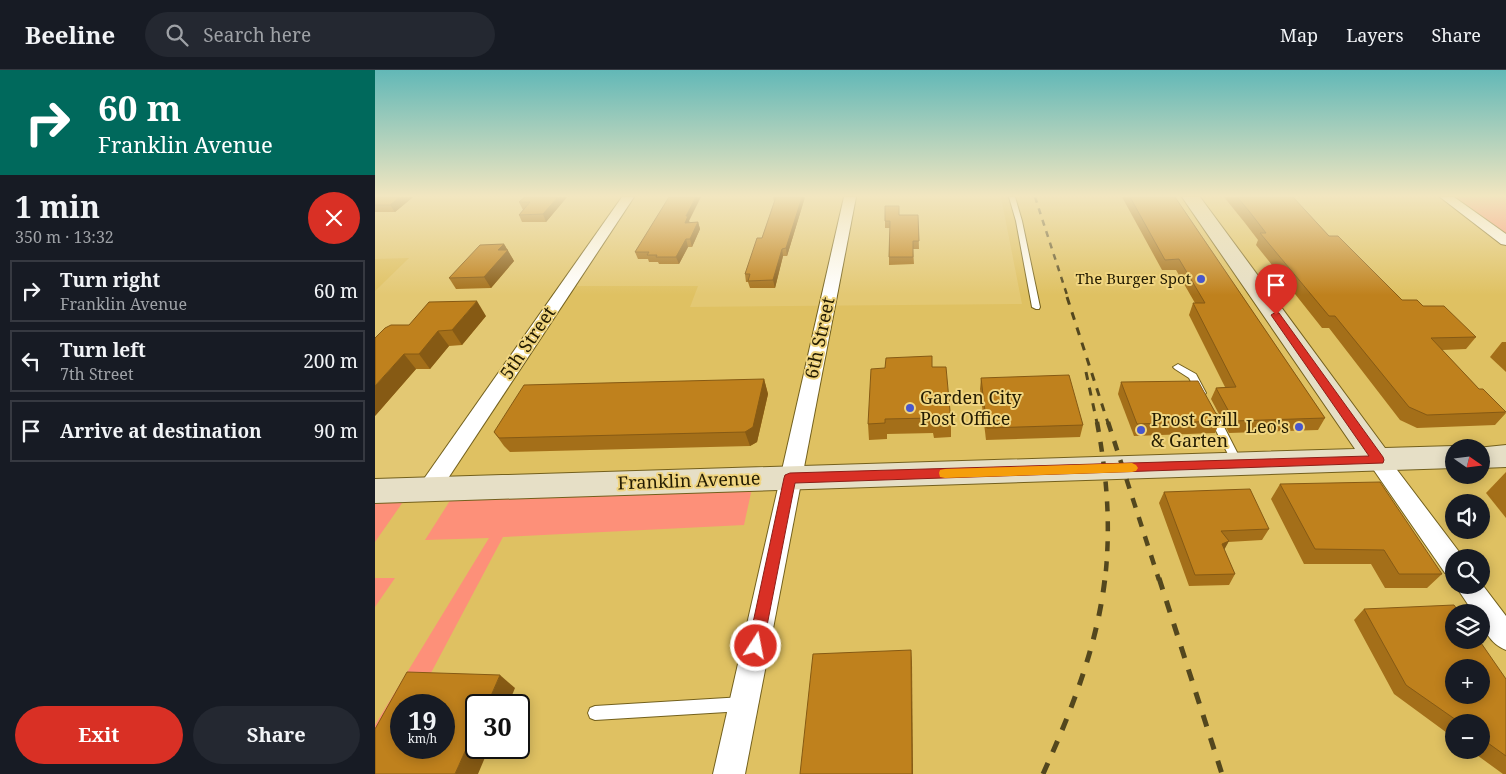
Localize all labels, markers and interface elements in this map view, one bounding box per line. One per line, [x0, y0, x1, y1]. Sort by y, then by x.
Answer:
search box [145, 12, 495, 57]
text: Beeline [25, 18, 115, 51]
icon: search [163, 21, 191, 49]
text: Search here [203, 22, 311, 48]
text: Map [1280, 23, 1318, 47]
text: Layers [1346, 23, 1404, 47]
text: Share [1432, 23, 1481, 47]
text: 60 m [98, 84, 181, 131]
icon: right [15, 90, 80, 155]
text: Franklin Avenue [98, 129, 273, 159]
text: 1 min [15, 186, 100, 227]
button: close [308, 192, 360, 244]
text: 350 m · 13:32 [15, 226, 114, 248]
pin [1255, 264, 1297, 315]
text: Turn right [60, 267, 160, 293]
place label: The Burger Spot [1076, 268, 1191, 288]
icon: arrive [1262, 271, 1290, 299]
marker: The Burger Spot [1195, 273, 1207, 285]
icon: right [17, 277, 45, 305]
text: 60 m [314, 278, 358, 304]
text: Franklin Avenue [60, 293, 187, 315]
street label: 6th Street [799, 295, 839, 381]
street label: 5th Street [494, 301, 560, 383]
text: Turn left [60, 337, 146, 363]
icon: left [17, 347, 45, 375]
text: 200 m [303, 348, 358, 374]
text: 7th Street [60, 363, 134, 385]
place label: Garden City Post Office [920, 385, 1023, 430]
marker: Garden City Post Office [904, 402, 916, 414]
place label: Prost Grill & Garten [1151, 407, 1239, 452]
place label: Leo's [1246, 414, 1289, 438]
icon: arrive [17, 417, 45, 445]
text: Arrive at destination [60, 418, 262, 444]
text: 90 m [314, 418, 358, 444]
marker: Leo's [1293, 421, 1305, 433]
marker: Prost Grill & Garten [1135, 424, 1147, 436]
north arrow [1445, 439, 1490, 484]
map controls [1445, 439, 1490, 759]
street label: Franklin Avenue [617, 466, 761, 494]
button: sound [1445, 494, 1490, 539]
button: search [1445, 549, 1490, 594]
button: layers [1445, 604, 1490, 649]
position arrow [729, 619, 781, 671]
button: + [1445, 659, 1490, 704]
speed limit sign: 30 [465, 694, 530, 759]
text: 19 [408, 703, 437, 737]
button: Exit [15, 706, 183, 764]
button: Share [193, 706, 360, 764]
button: − [1445, 714, 1490, 759]
text: km/h [408, 730, 437, 747]

